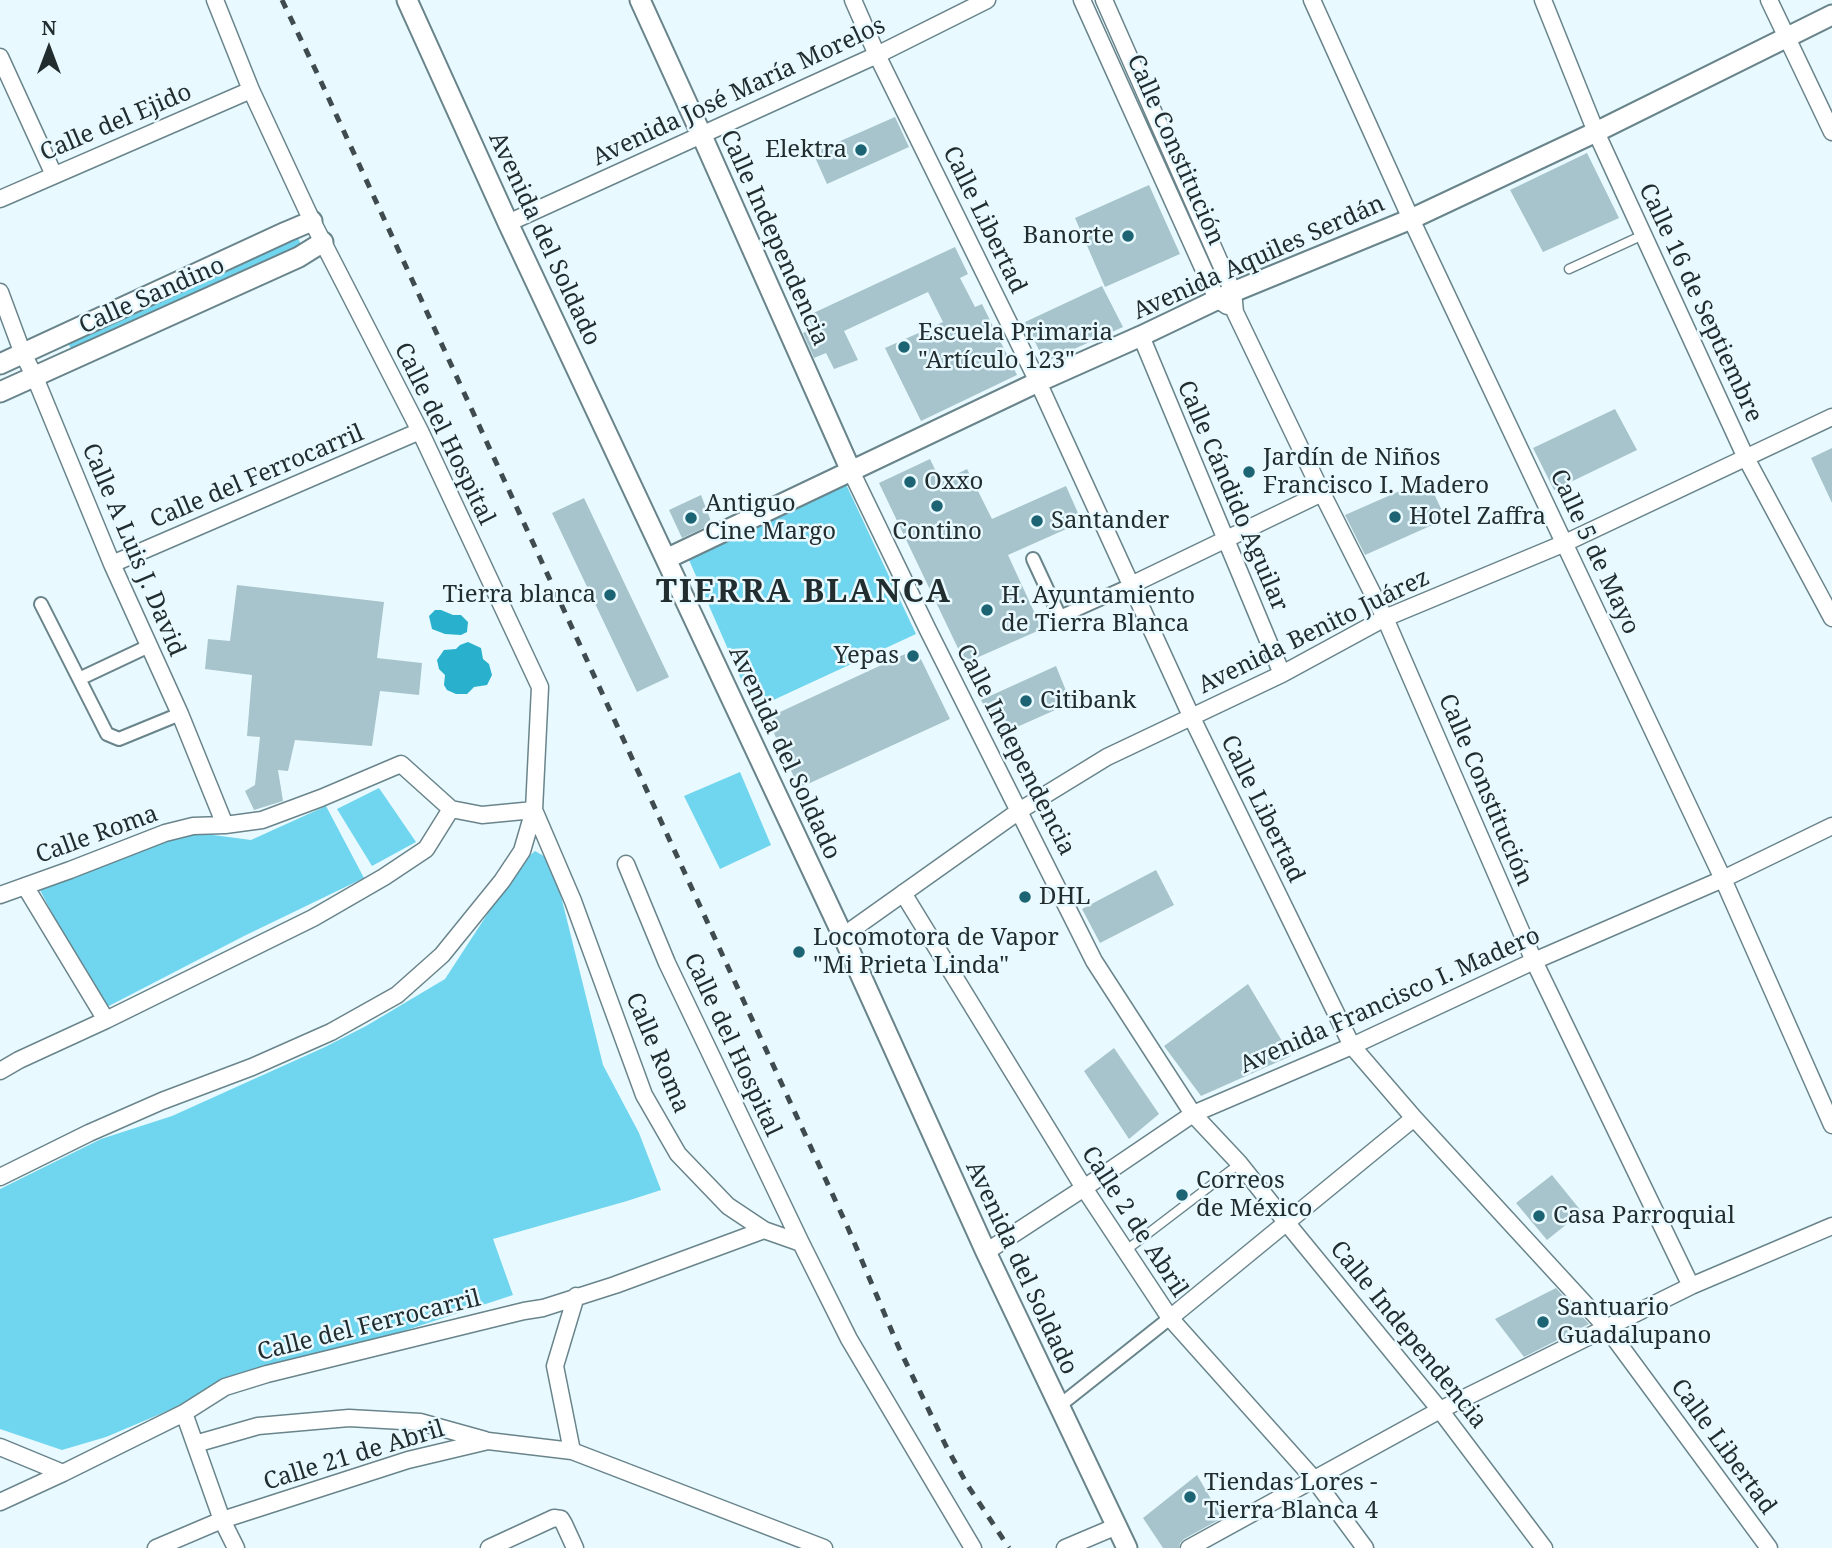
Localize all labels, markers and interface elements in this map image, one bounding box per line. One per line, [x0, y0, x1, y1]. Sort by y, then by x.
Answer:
street label: Avenida José María Morelos [588, 11, 890, 173]
north arrow [14, 14, 84, 84]
text: N [42, 15, 56, 41]
street label: Calle Constitución [1120, 50, 1230, 250]
street label: Calle del Ejido [36, 78, 196, 168]
street label: Calle Independencia [713, 126, 835, 350]
street label: Avenida del Soldado [482, 128, 606, 350]
place label: Elektra [765, 136, 847, 164]
marker: Elektra [853, 142, 869, 158]
street label: Calle Libertad [936, 142, 1032, 298]
street label: Calle 16 de Septiembre [1632, 179, 1768, 427]
street label: Avenida Aquiles Serdán [1129, 189, 1389, 327]
place label: Banorte [1023, 222, 1114, 250]
marker: Banorte [1120, 228, 1136, 244]
street label: Calle Sandino [75, 251, 229, 341]
place label: Escuela Primaria "Artículo 123" [918, 319, 1113, 375]
street label: Calle del Hospital [387, 338, 501, 530]
marker: Escuela Primaria "Artículo 123" [896, 339, 912, 355]
street label: Calle Cándido Aguilar [1170, 376, 1294, 616]
street label: Calle del Ferrocarril [146, 419, 368, 535]
street label: Calle A Luis J. David [75, 439, 191, 661]
place label: Jardín de Niños Francisco I. Madero [1263, 444, 1489, 500]
marker: Jardín de Niños Francisco I. Madero [1241, 464, 1257, 480]
street label: Calle 5 de Mayo [1543, 465, 1645, 639]
place label: Oxxo [924, 468, 983, 496]
marker: Oxxo [902, 474, 918, 490]
place label: Antiguo Cine Margo [705, 490, 836, 546]
marker: Contino [929, 498, 945, 514]
place label: Hotel Zaffra [1409, 503, 1546, 531]
place label: Santander [1051, 507, 1169, 535]
marker: Hotel Zaffra [1387, 509, 1403, 525]
marker: Antiguo Cine Margo [683, 510, 699, 526]
marker: Santander [1029, 513, 1045, 529]
place label: Contino [892, 518, 982, 546]
street label: Avenida Benito Juárez [1194, 563, 1434, 701]
district label: TIERRA BLANCA [658, 574, 950, 612]
place label: Tierra blanca [442, 581, 596, 609]
place label: H. Ayuntamiento de Tierra Blanca [1001, 582, 1195, 638]
marker: Tierra blanca [602, 587, 618, 603]
marker: H. Ayuntamiento de Tierra Blanca [979, 602, 995, 618]
street label: Calle Independencia [949, 640, 1081, 860]
street label: Avenida del Soldado [722, 642, 846, 864]
place label: Yepas [834, 642, 899, 670]
marker: Yepas [905, 648, 921, 664]
place label: Citibank [1040, 687, 1136, 715]
street label: Calle Constitución [1432, 690, 1538, 890]
marker: Citibank [1018, 693, 1034, 709]
street label: Calle Libertad [1214, 731, 1310, 887]
street label: Calle Roma [32, 800, 162, 870]
place label: DHL [1039, 883, 1090, 911]
marker: DHL [1017, 889, 1033, 905]
street label: Avenida Francisco I. Madero [1235, 922, 1545, 1080]
place label: Locomotora de Vapor "Mi Prieta Linda" [813, 924, 1059, 980]
marker: Locomotora de Vapor "Mi Prieta Linda" [791, 944, 807, 960]
street label: Calle del Hospital [677, 949, 787, 1141]
street label: Calle Roma [619, 988, 695, 1118]
street label: Calle 2 de Abril [1075, 1141, 1193, 1303]
street label: Avenida del Soldado [959, 1157, 1083, 1379]
place label: Correos de México [1196, 1167, 1312, 1223]
marker: Correos de México [1174, 1187, 1190, 1203]
place label: Casa Parroquial [1553, 1202, 1735, 1230]
marker: Casa Parroquial [1531, 1208, 1547, 1224]
street label: Calle Independencia [1323, 1235, 1493, 1435]
street label: Calle del Ferrocarril [254, 1284, 484, 1368]
place label: Santuario Guadalupano [1557, 1294, 1711, 1350]
marker: Santuario Guadalupano [1535, 1314, 1551, 1330]
street label: Calle Libertad [1664, 1374, 1782, 1520]
street label: Calle 21 de Abril [260, 1415, 448, 1497]
place label: Tiendas Lores - Tierra Blanca 4 [1204, 1469, 1378, 1525]
marker: Tiendas Lores - Tierra Blanca 4 [1182, 1489, 1198, 1505]

